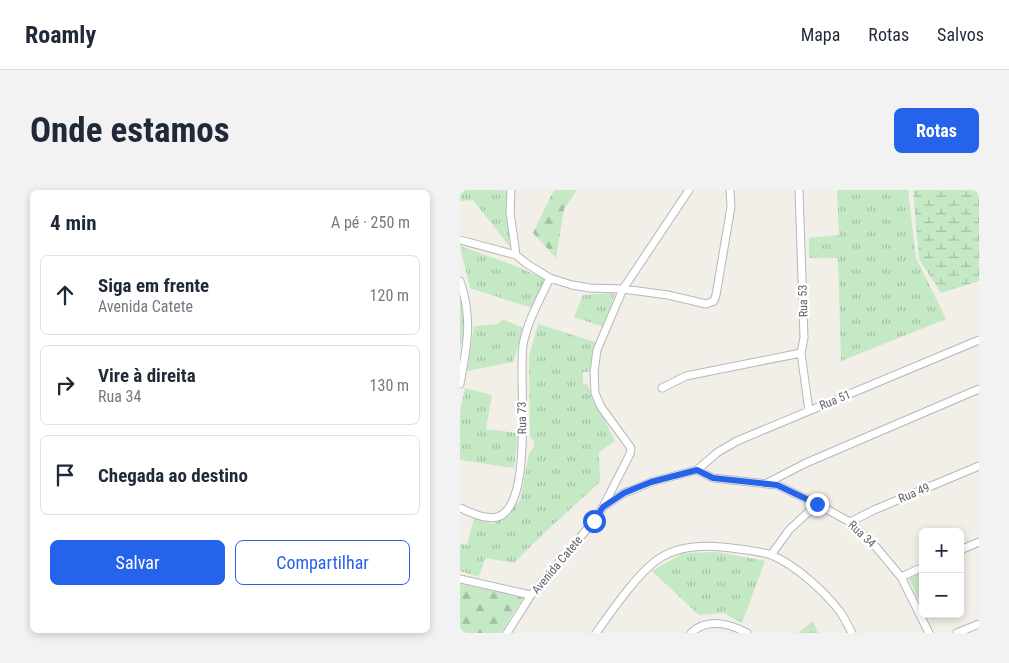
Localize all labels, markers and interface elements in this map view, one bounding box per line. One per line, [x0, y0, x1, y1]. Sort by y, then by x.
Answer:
text: Roamly [25, 21, 96, 49]
text: Mapa [801, 24, 840, 45]
text: Rotas [868, 24, 909, 45]
text: Salvos [937, 24, 984, 45]
button: Rotas [894, 108, 979, 153]
text: Onde estamos [30, 110, 230, 151]
text: 4 min [50, 211, 97, 235]
text: A pé · 250 m [331, 213, 410, 232]
text: Siga em frente [98, 274, 209, 297]
icon: ahead [51, 281, 79, 309]
street label: Rua 53 [795, 284, 811, 318]
text: 120 m [370, 286, 409, 305]
text: Avenida Catete [98, 297, 193, 316]
text: Vire à direita [98, 364, 196, 387]
icon: right [51, 371, 79, 399]
text: 130 m [370, 376, 409, 395]
text: Rua 34 [98, 387, 141, 406]
street label: Rua 51 [817, 387, 853, 413]
street label: Rua 73 [515, 402, 529, 434]
icon: arrive [51, 461, 79, 489]
text: Chegada ao destino [98, 464, 248, 487]
street label: Rua 49 [896, 480, 932, 506]
route end [806, 493, 829, 516]
route start [583, 510, 606, 533]
street label: Rua 34 [845, 518, 879, 550]
map controls [919, 528, 964, 618]
button: + [919, 528, 964, 573]
street label: Avenida Catete [529, 533, 585, 597]
button: Salvar [50, 540, 225, 585]
button: Compartilhar [235, 540, 410, 585]
button: − [919, 573, 964, 618]

